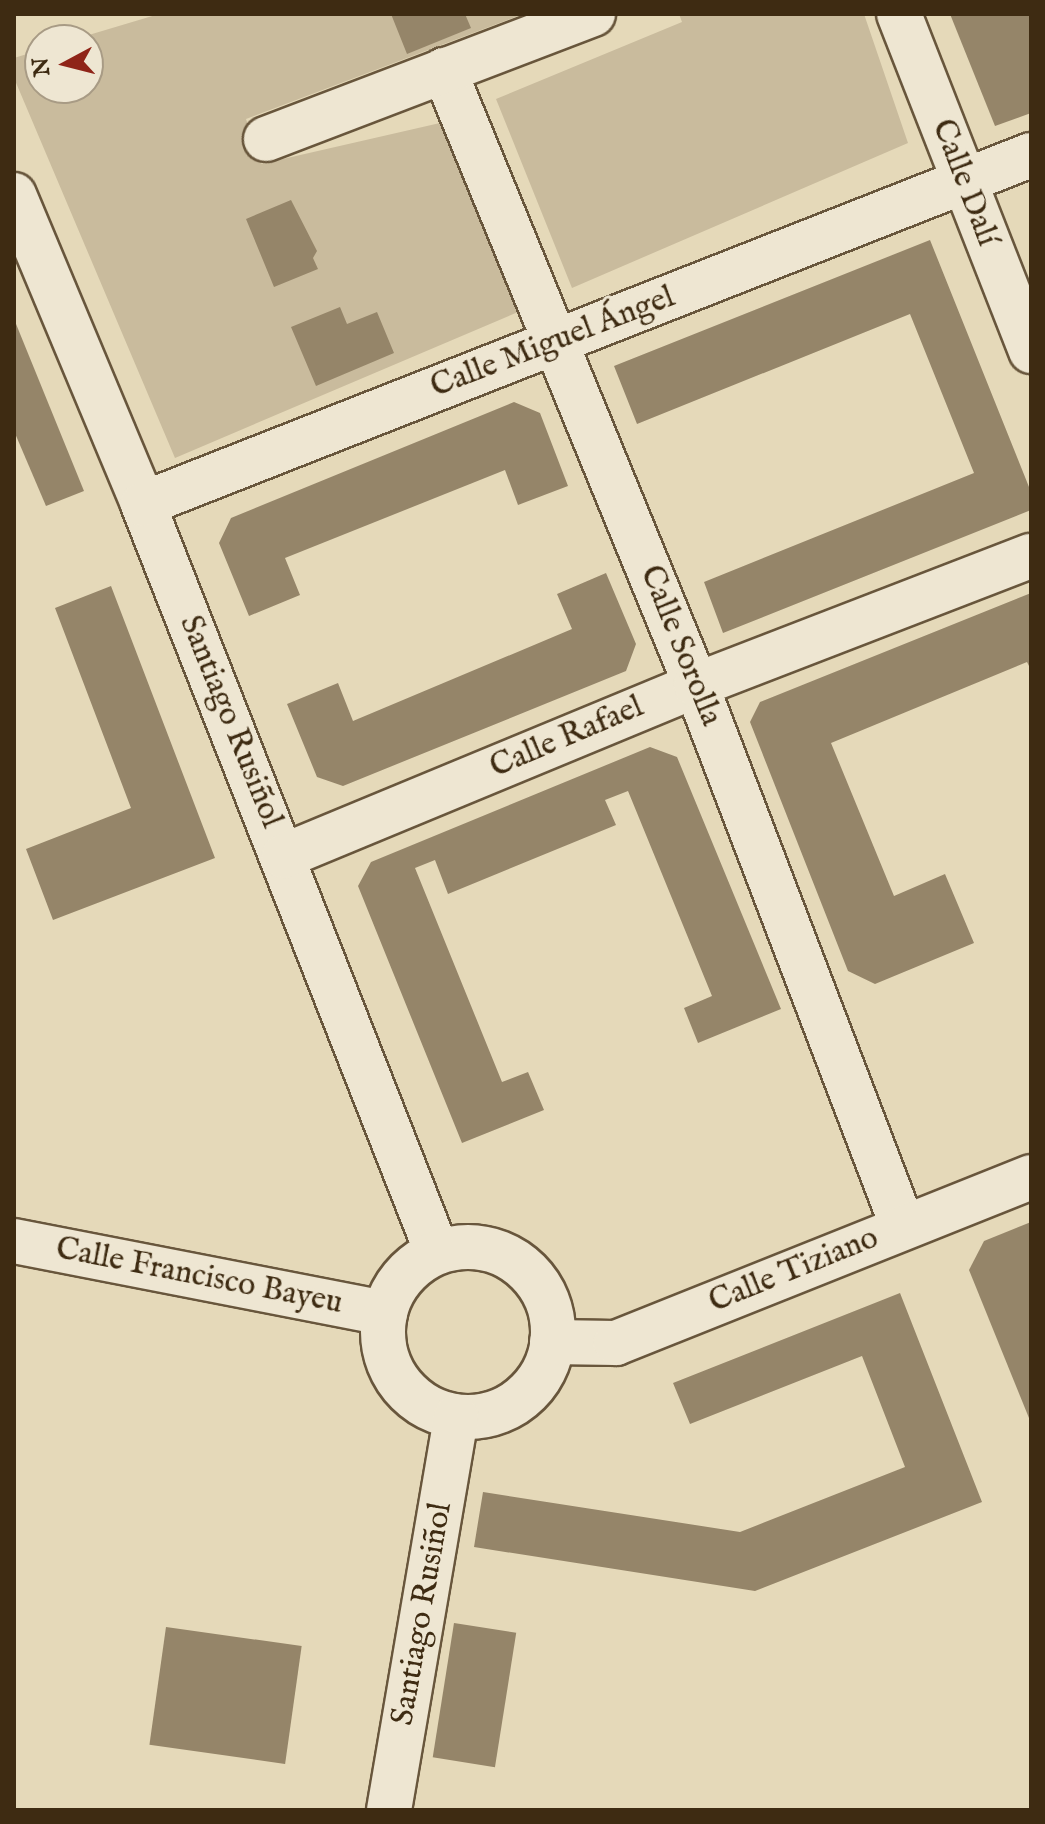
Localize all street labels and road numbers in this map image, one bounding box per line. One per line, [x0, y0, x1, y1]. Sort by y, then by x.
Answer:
street label: Calle Dalí [922, 114, 1006, 252]
street label: Calle Miguel Ángel [426, 279, 680, 407]
street label: Calle Sorolla [630, 560, 730, 732]
street label: Santiago Rusiñol [170, 610, 290, 834]
street label: Calle Rafael [485, 689, 649, 787]
street label: Calle Tiziano [704, 1220, 884, 1322]
street label: Calle Francisco Bayeu [52, 1230, 346, 1324]
street label: Santiago Rusiñol [385, 1500, 461, 1728]

